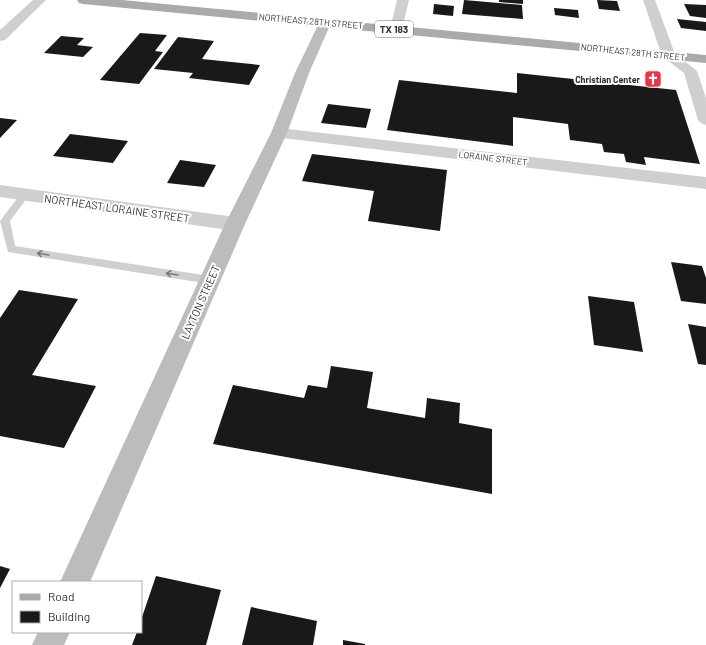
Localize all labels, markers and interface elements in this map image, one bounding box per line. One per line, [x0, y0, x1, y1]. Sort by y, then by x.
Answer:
street label: NORTHEAST 28TH STREET [258, 11, 364, 31]
road number: TX 183 [375, 21, 413, 37]
street label: NORTHEAST 28TH STREET [580, 41, 686, 63]
church icon: Christian Center [643, 69, 663, 89]
place label: Christian Center [575, 74, 641, 85]
street label: LORAINE STREET [458, 148, 528, 168]
street label: NORTHEAST LORAINE STREET [43, 191, 191, 225]
one-way arrow [37, 250, 50, 258]
street label: LAYTON STREET [178, 263, 222, 341]
one-way arrow [165, 270, 178, 278]
legend [12, 581, 142, 633]
text: Road [48, 589, 75, 603]
text: Building [48, 609, 90, 623]

